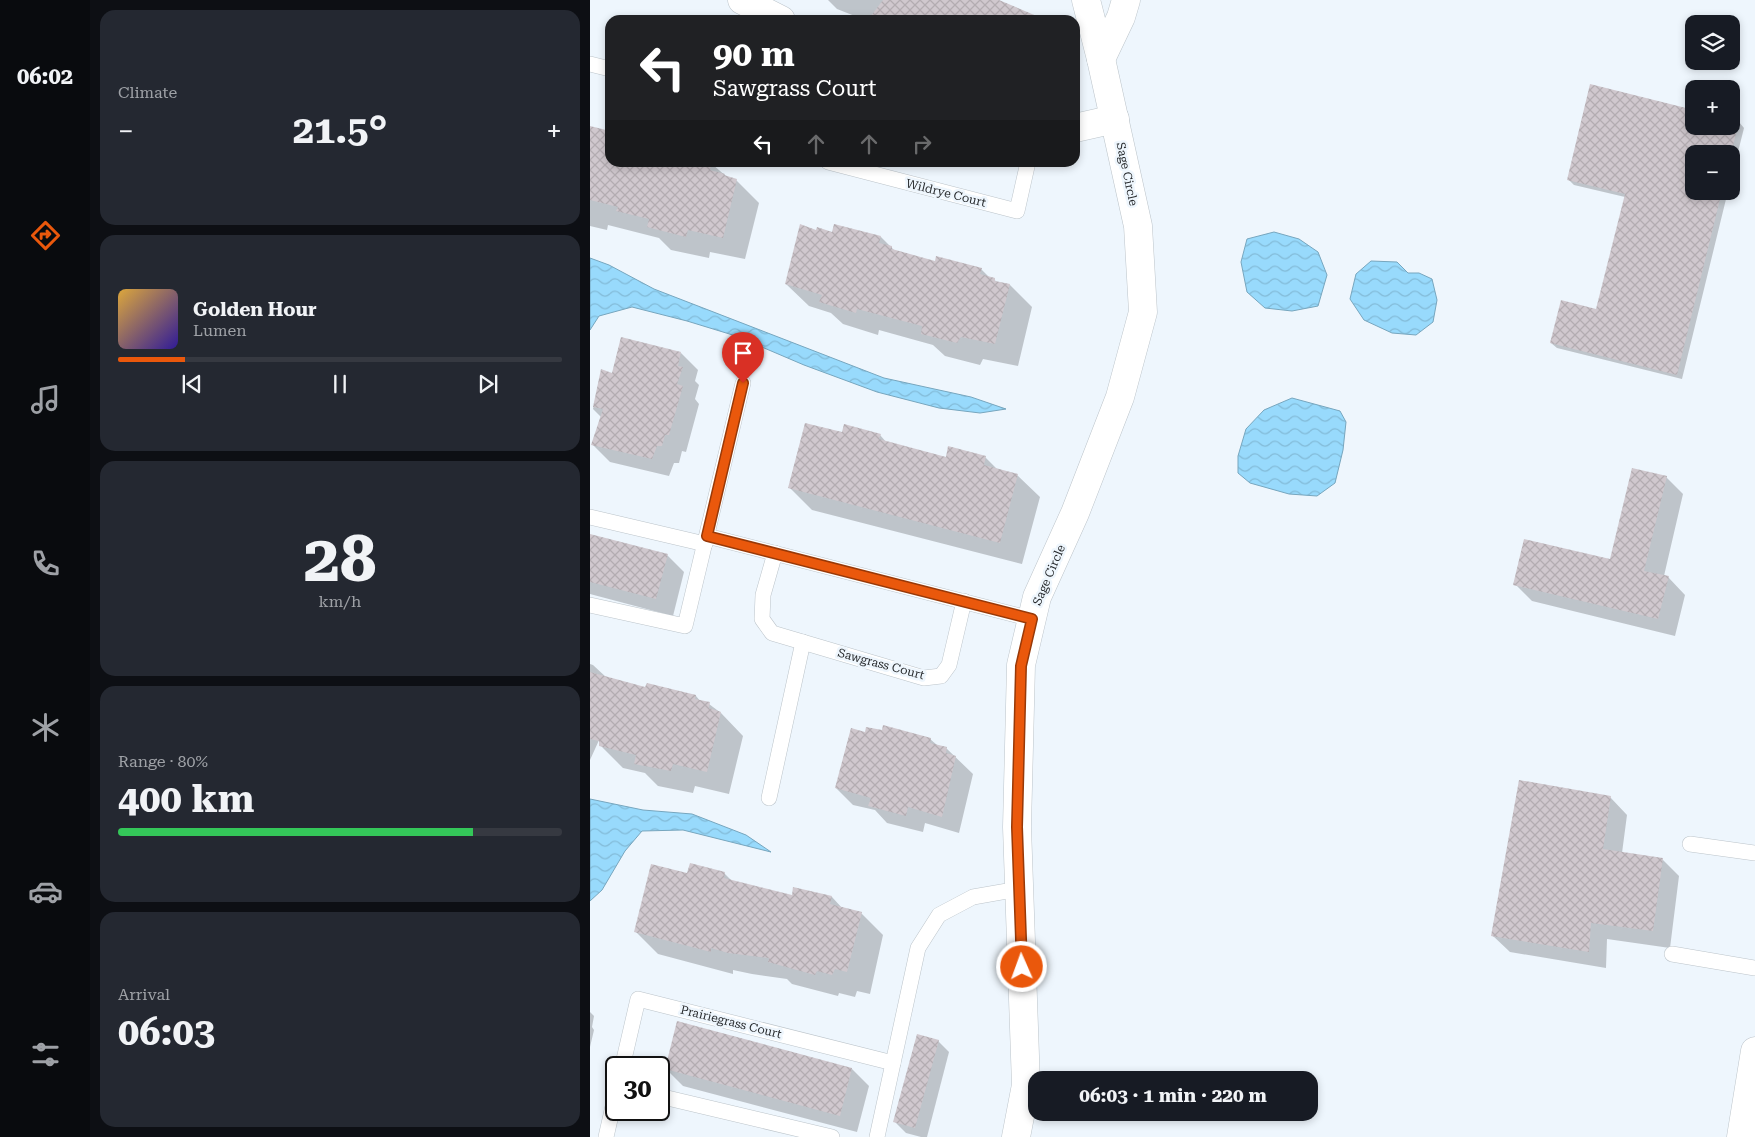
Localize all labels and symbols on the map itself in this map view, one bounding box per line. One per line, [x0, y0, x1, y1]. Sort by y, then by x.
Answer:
street label: Sage Circle [1113, 141, 1141, 207]
street label: Wildrye Court [904, 176, 988, 210]
pin [722, 332, 764, 383]
street label: Sage Circle [1030, 542, 1068, 607]
street label: Sawgrass Court [836, 646, 926, 682]
position arrow [995, 940, 1047, 992]
street label: Prairiegrass Court [679, 1003, 784, 1041]
speed limit sign: 30 [605, 1056, 670, 1121]

